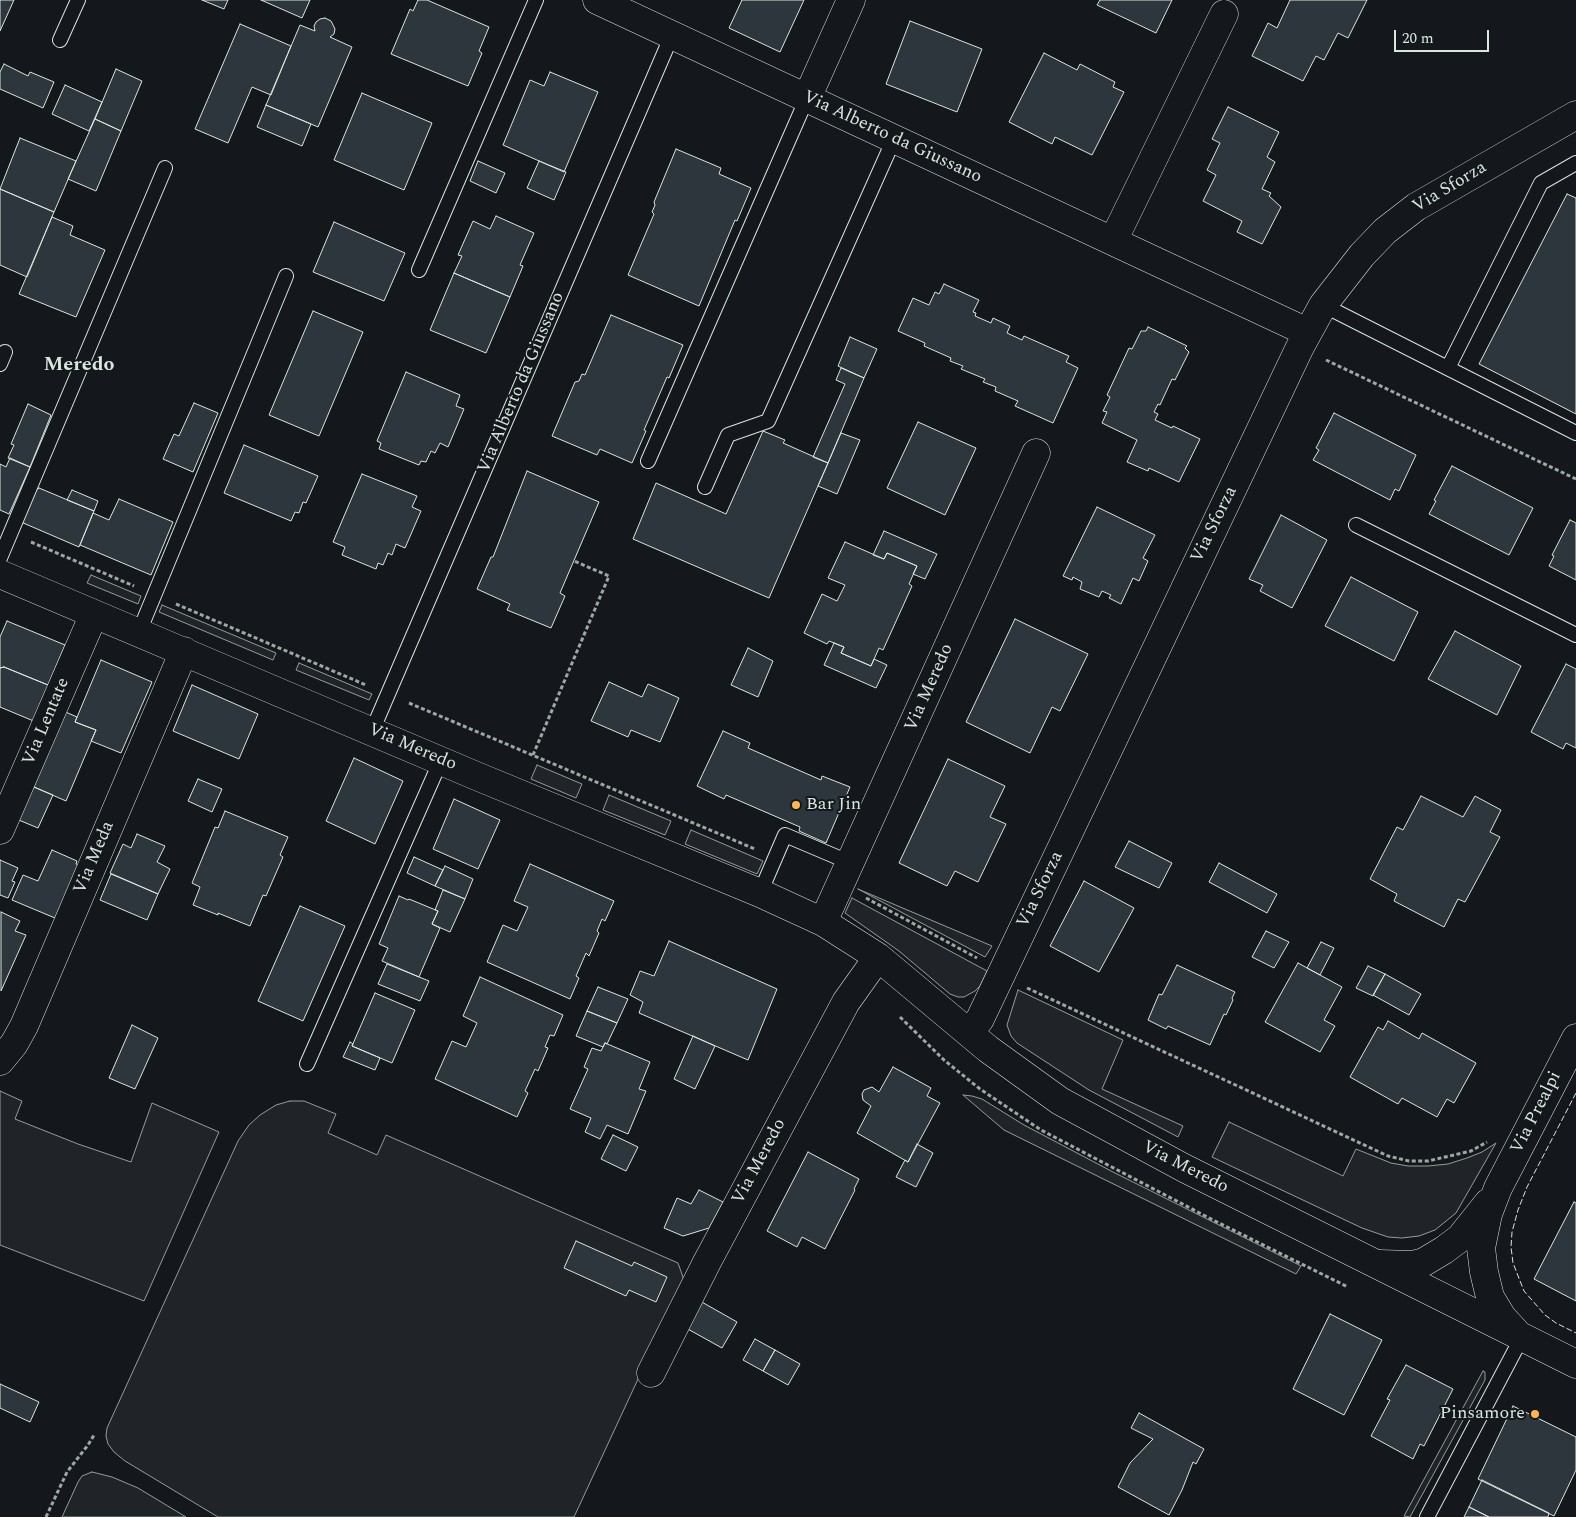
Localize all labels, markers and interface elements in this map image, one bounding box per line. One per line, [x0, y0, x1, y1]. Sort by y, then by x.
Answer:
scale bar [1396, 20, 1491, 52]
text: 20 m [1402, 27, 1434, 50]
street label: Via Alberto da Giussano [799, 87, 985, 189]
street label: Via Sforza [1409, 157, 1491, 219]
street label: Via Alberto da Giussano [474, 289, 570, 477]
district label: Meredo [43, 354, 115, 378]
street label: Via Sforza [1187, 483, 1243, 567]
street label: Via Meredo [901, 641, 959, 735]
street label: Via Lentate [19, 675, 75, 769]
street label: Via Meredo [365, 720, 459, 776]
place label: Bar Jin [806, 794, 861, 816]
marker: Bar Jin [790, 799, 802, 811]
street label: Via Meda [70, 818, 120, 898]
street label: Via Sforza [1013, 848, 1069, 932]
street label: Via Prealpi [1507, 1068, 1567, 1158]
street label: Via Meredo [728, 1115, 792, 1209]
street label: Via Meredo [1138, 1137, 1232, 1199]
place label: Pinsamore [1440, 1403, 1525, 1425]
marker: Pinsamore [1529, 1408, 1541, 1420]

